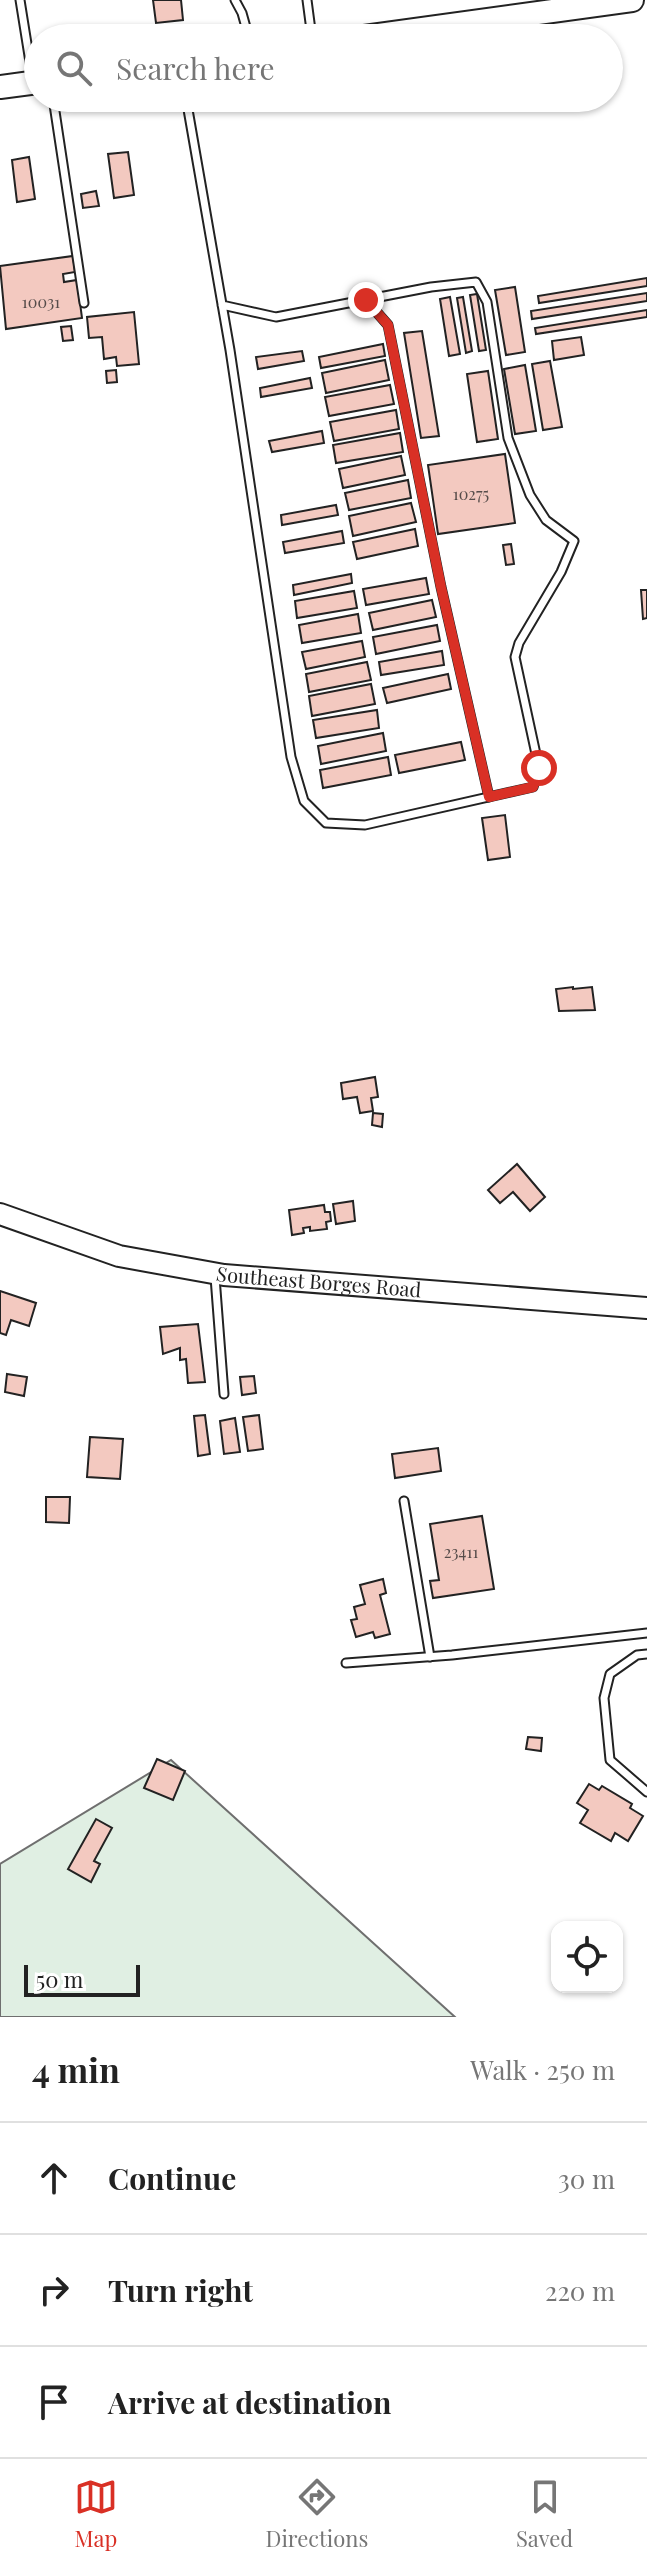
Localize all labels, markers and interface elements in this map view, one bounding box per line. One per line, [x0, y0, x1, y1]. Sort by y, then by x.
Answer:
search box [24, 24, 623, 112]
icon: search [52, 46, 96, 90]
text: Search here [116, 48, 275, 88]
route end [348, 282, 384, 318]
house number: 10031 [22, 291, 60, 312]
house number: 10275 [453, 483, 489, 504]
route start [521, 750, 557, 786]
street label: Southeast Borges Road [214, 1259, 423, 1302]
house number: 23411 [444, 1541, 478, 1562]
map controls [551, 1921, 623, 1993]
button: locate [551, 1921, 623, 1993]
scale bar [24, 1961, 140, 1997]
text: 50 m [36, 1964, 83, 1994]
text: 4 min [32, 2046, 120, 2092]
text: Walk · 250 m [470, 2052, 615, 2087]
icon: ahead [32, 2156, 76, 2200]
text: Continue [108, 2158, 236, 2198]
text: 30 m [558, 2161, 615, 2196]
icon: right [32, 2268, 76, 2312]
text: Turn right [108, 2270, 253, 2310]
text: 220 m [545, 2273, 615, 2308]
icon: arrive [32, 2380, 76, 2424]
text: Arrive at destination [108, 2382, 391, 2422]
tab: Map [74, 2475, 118, 2553]
tab: Directions [265, 2475, 368, 2553]
tab: Saved [516, 2475, 573, 2553]

